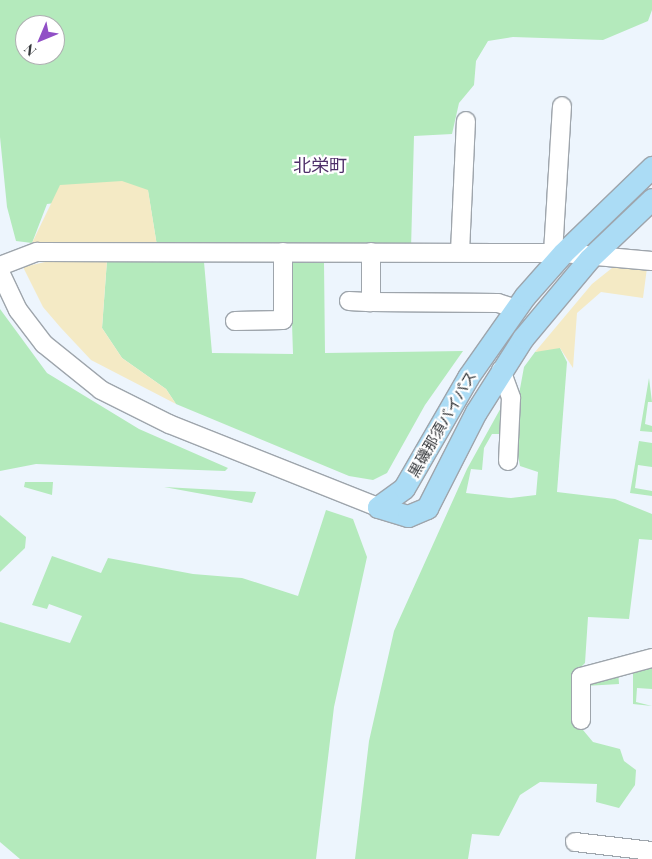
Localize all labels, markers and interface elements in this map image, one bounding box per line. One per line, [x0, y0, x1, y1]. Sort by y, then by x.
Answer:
north arrow [15, 15, 65, 65]
text: N [19, 40, 40, 61]
district label: 北栄町 [293, 154, 347, 176]
street label: 黒磯那須バイパス [404, 368, 480, 480]

